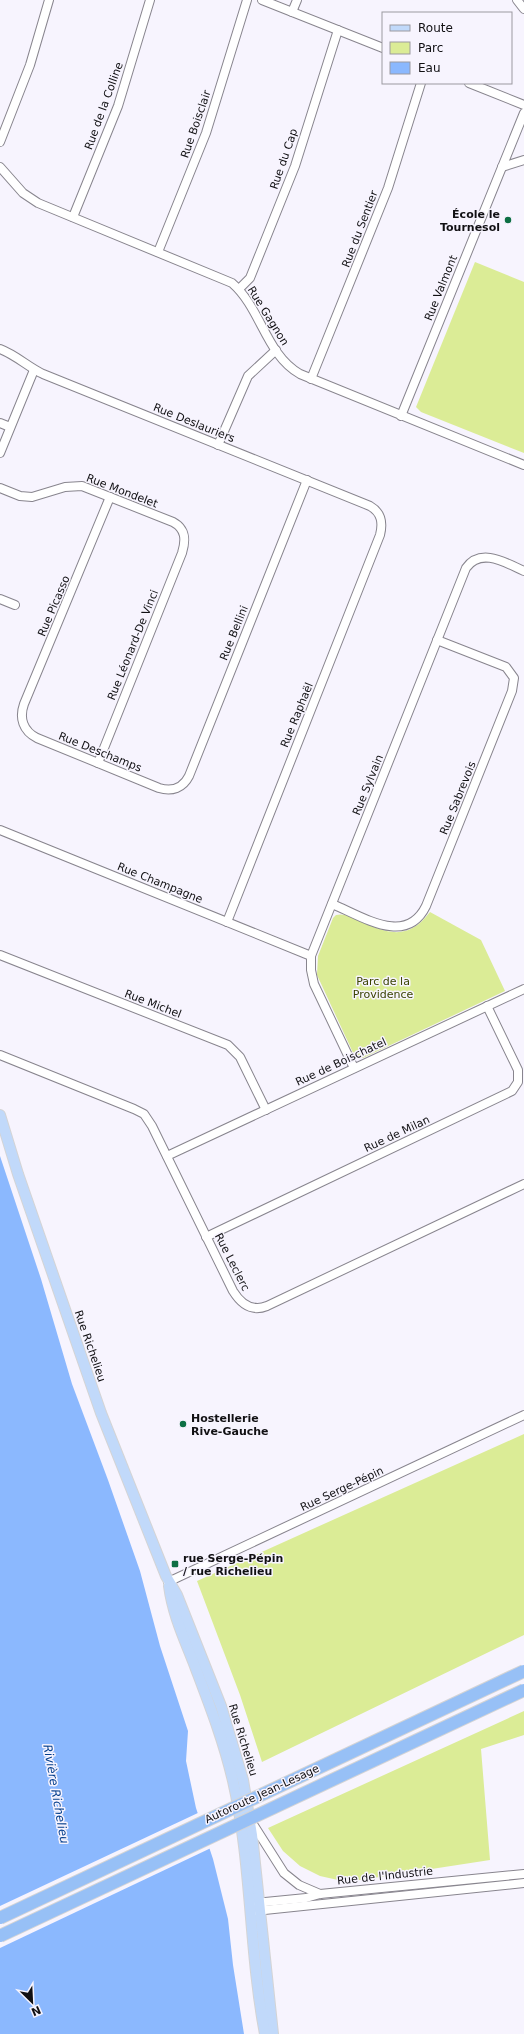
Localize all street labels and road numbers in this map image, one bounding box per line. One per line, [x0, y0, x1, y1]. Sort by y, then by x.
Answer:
street label: Rue de la Colline [82, 60, 126, 152]
street label: Rue Boisclair [178, 88, 214, 160]
street label: Rue du Cap [268, 127, 300, 191]
street label: Rue du Sentier [339, 188, 381, 269]
street label: Rue Valmont [422, 253, 460, 323]
street label: Rue Gagnon [245, 284, 291, 348]
street label: Rue Deslauriers [151, 401, 237, 445]
street label: Rue Mondelet [84, 471, 160, 511]
street label: Rue Picasso [35, 573, 73, 638]
street label: Rue Léonard-De Vinci [105, 588, 161, 702]
street label: Rue Bellini [217, 604, 251, 662]
street label: Rue Raphaël [278, 681, 316, 749]
street label: Rue Deschamps [57, 729, 144, 775]
street label: Rue Sylvain [350, 753, 386, 817]
street label: Rue Sabrevois [437, 759, 479, 837]
street label: Rue Champagne [115, 860, 205, 906]
street label: Rue Michel [123, 987, 183, 1021]
street label: Rue de Boischatel [294, 1035, 388, 1089]
street label: Rue de Milan [362, 1113, 432, 1155]
street label: Rue Leclerc [212, 1231, 252, 1293]
street label: Rue Richelieu [72, 1309, 108, 1383]
street label: Rue Serge-Pépin [298, 1464, 386, 1514]
street label: Rue Richelieu [226, 1702, 260, 1778]
street label: Autoroute Jean-Lesage [203, 1762, 321, 1826]
street label: Rue de l'Industrie [336, 1864, 434, 1887]

